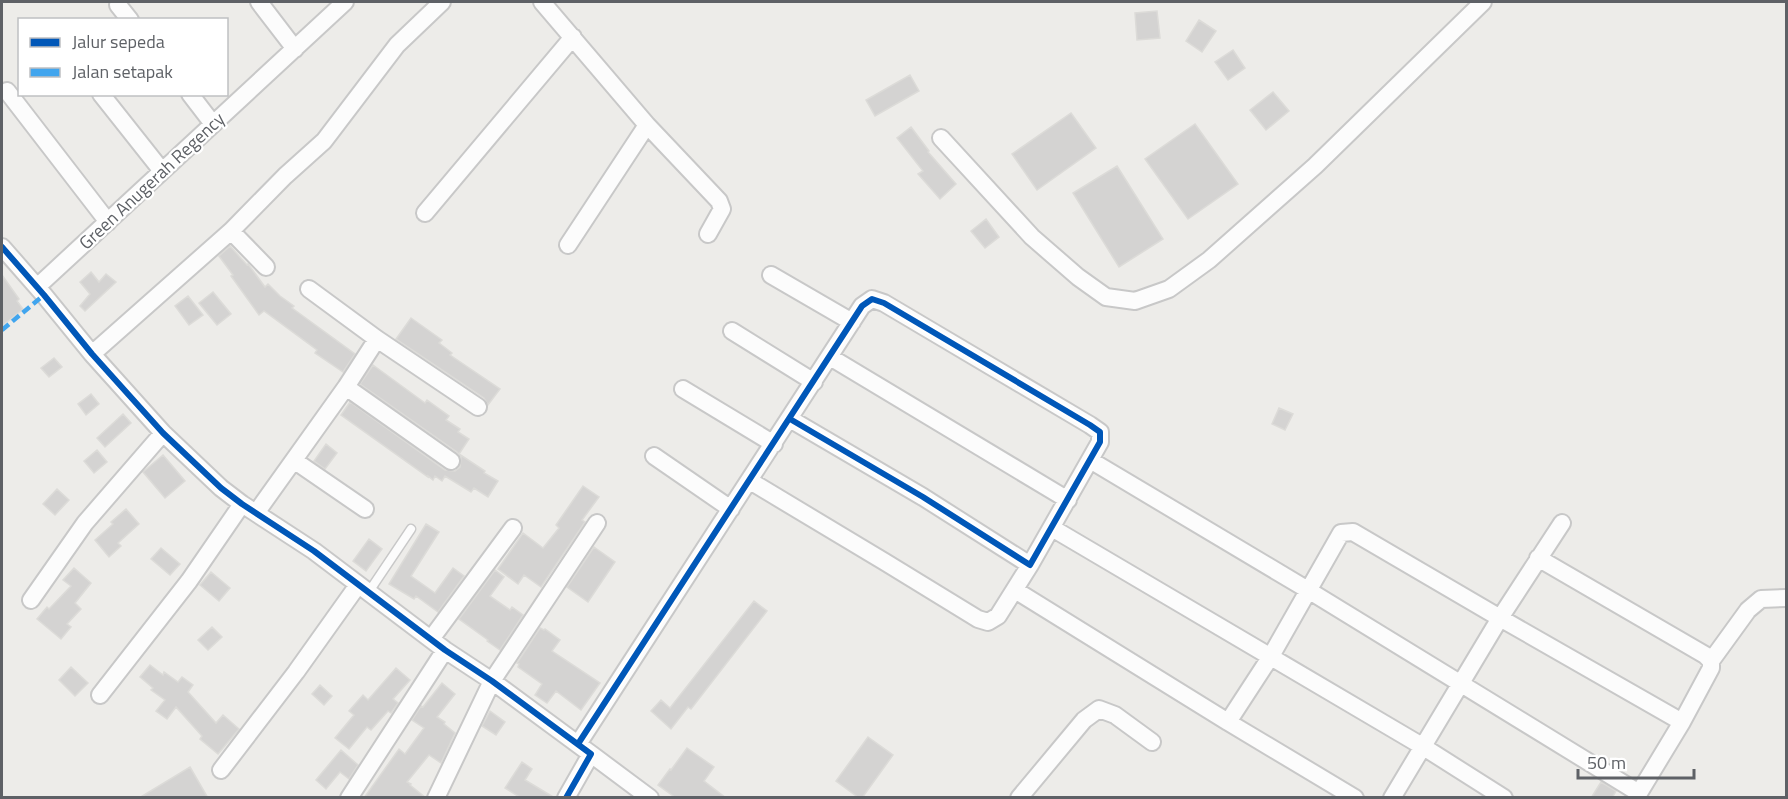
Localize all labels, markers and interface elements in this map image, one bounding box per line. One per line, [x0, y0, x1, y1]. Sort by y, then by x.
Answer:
legend [18, 18, 228, 96]
text: Jalur sepeda [72, 28, 165, 55]
text: Jalan setapak [72, 58, 173, 85]
street label: Green Anugerah Regency [73, 106, 231, 256]
scale bar [1578, 742, 1694, 780]
text: 50 m [1587, 749, 1626, 776]

